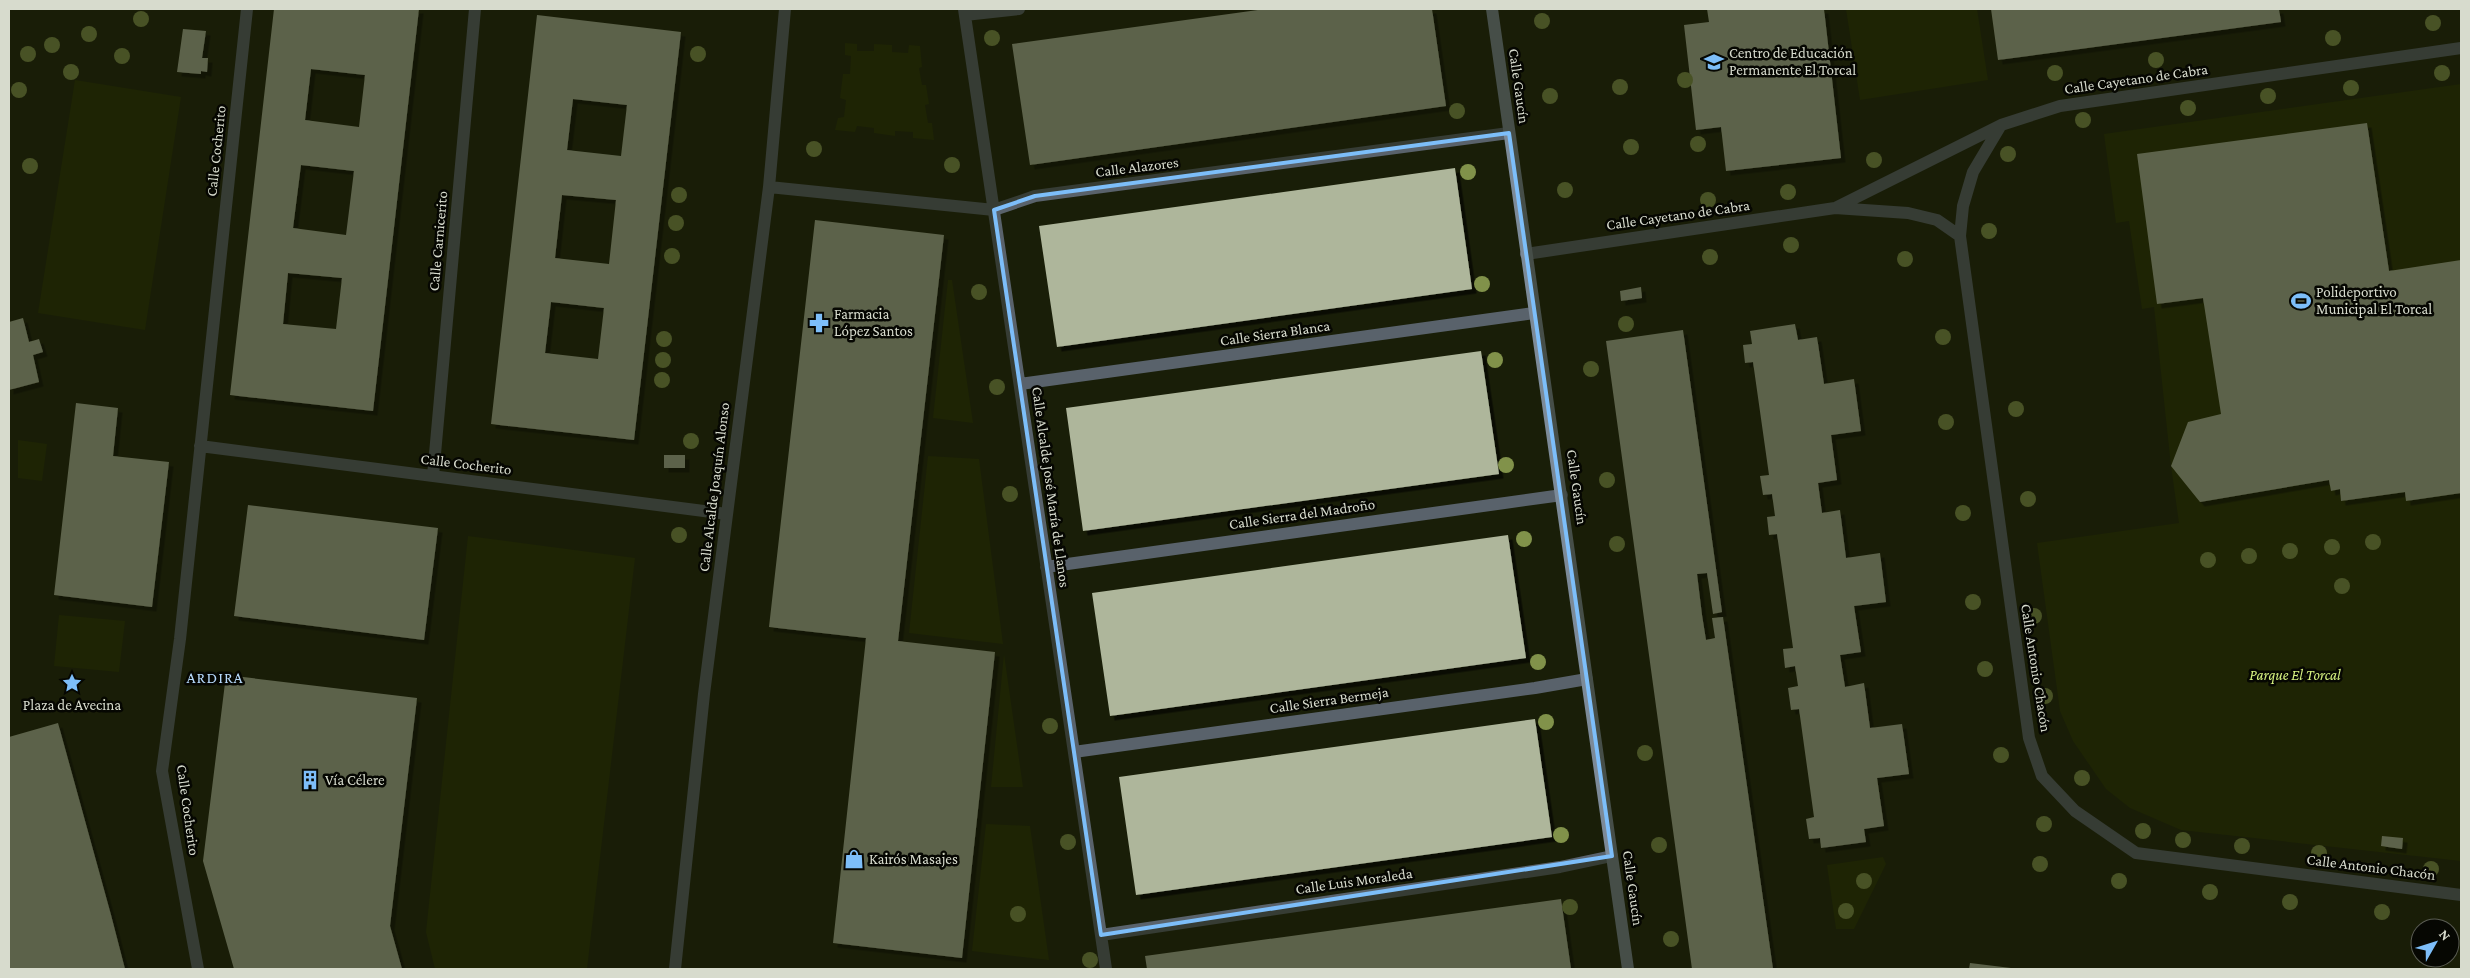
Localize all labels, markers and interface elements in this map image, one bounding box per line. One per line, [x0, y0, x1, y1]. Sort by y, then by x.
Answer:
place label: Centro de Educación Permanente El Torcal [1729, 45, 1856, 78]
street label: Calle Gaucín [1506, 47, 1532, 125]
school or university icon: Centro de Educación Permanente El Torcal [1703, 51, 1725, 73]
street label: Calle Cayetano de Cabra [2063, 61, 2209, 98]
street label: Calle Cocherito [203, 105, 229, 197]
street label: Calle Alazores [1094, 154, 1180, 180]
street label: Calle Carnicerito [426, 190, 450, 292]
street label: Calle Cayetano de Cabra [1605, 197, 1751, 234]
place label: Polideportivo Municipal El Torcal [2316, 284, 2432, 318]
sports icon: Polideportivo Municipal El Torcal [2290, 290, 2312, 312]
place label: Farmacia López Santos [834, 306, 913, 340]
pharmacy icon: Farmacia López Santos [808, 312, 830, 334]
street label: Calle Sierra Blanca [1219, 317, 1331, 349]
street label: Calle Alcalde José María de Llanos [1028, 386, 1073, 589]
street label: Calle Alcalde Joaquín Alonso [696, 401, 733, 573]
street label: Calle Gaucín [1564, 448, 1590, 526]
street label: Calle Cocherito [420, 450, 512, 478]
street label: Calle Sierra del Madroño [1228, 496, 1376, 532]
street label: Calle Antonio Chacón [2018, 603, 2054, 733]
park label: Parque El Torcal [2249, 667, 2341, 684]
district label: ARDIRA [187, 669, 243, 686]
place icon: Plaza de Avecina [61, 672, 83, 694]
street label: Calle Sierra Bermeja [1268, 684, 1390, 717]
place label: Plaza de Avecina [23, 697, 121, 713]
street label: Calle Cocherito [174, 764, 202, 856]
building icon: Vía Célere [299, 769, 321, 791]
place label: Vía Célere [325, 772, 385, 788]
shop icon: Kairós Masajes [843, 848, 865, 870]
street label: Calle Gaucín [1620, 849, 1646, 927]
place label: Kairós Masajes [869, 851, 958, 868]
street label: Calle Antonio Chacón [2306, 851, 2436, 883]
street label: Calle Luis Moraleda [1294, 865, 1414, 897]
north arrow [2410, 918, 2460, 968]
text: N [2436, 926, 2455, 944]

